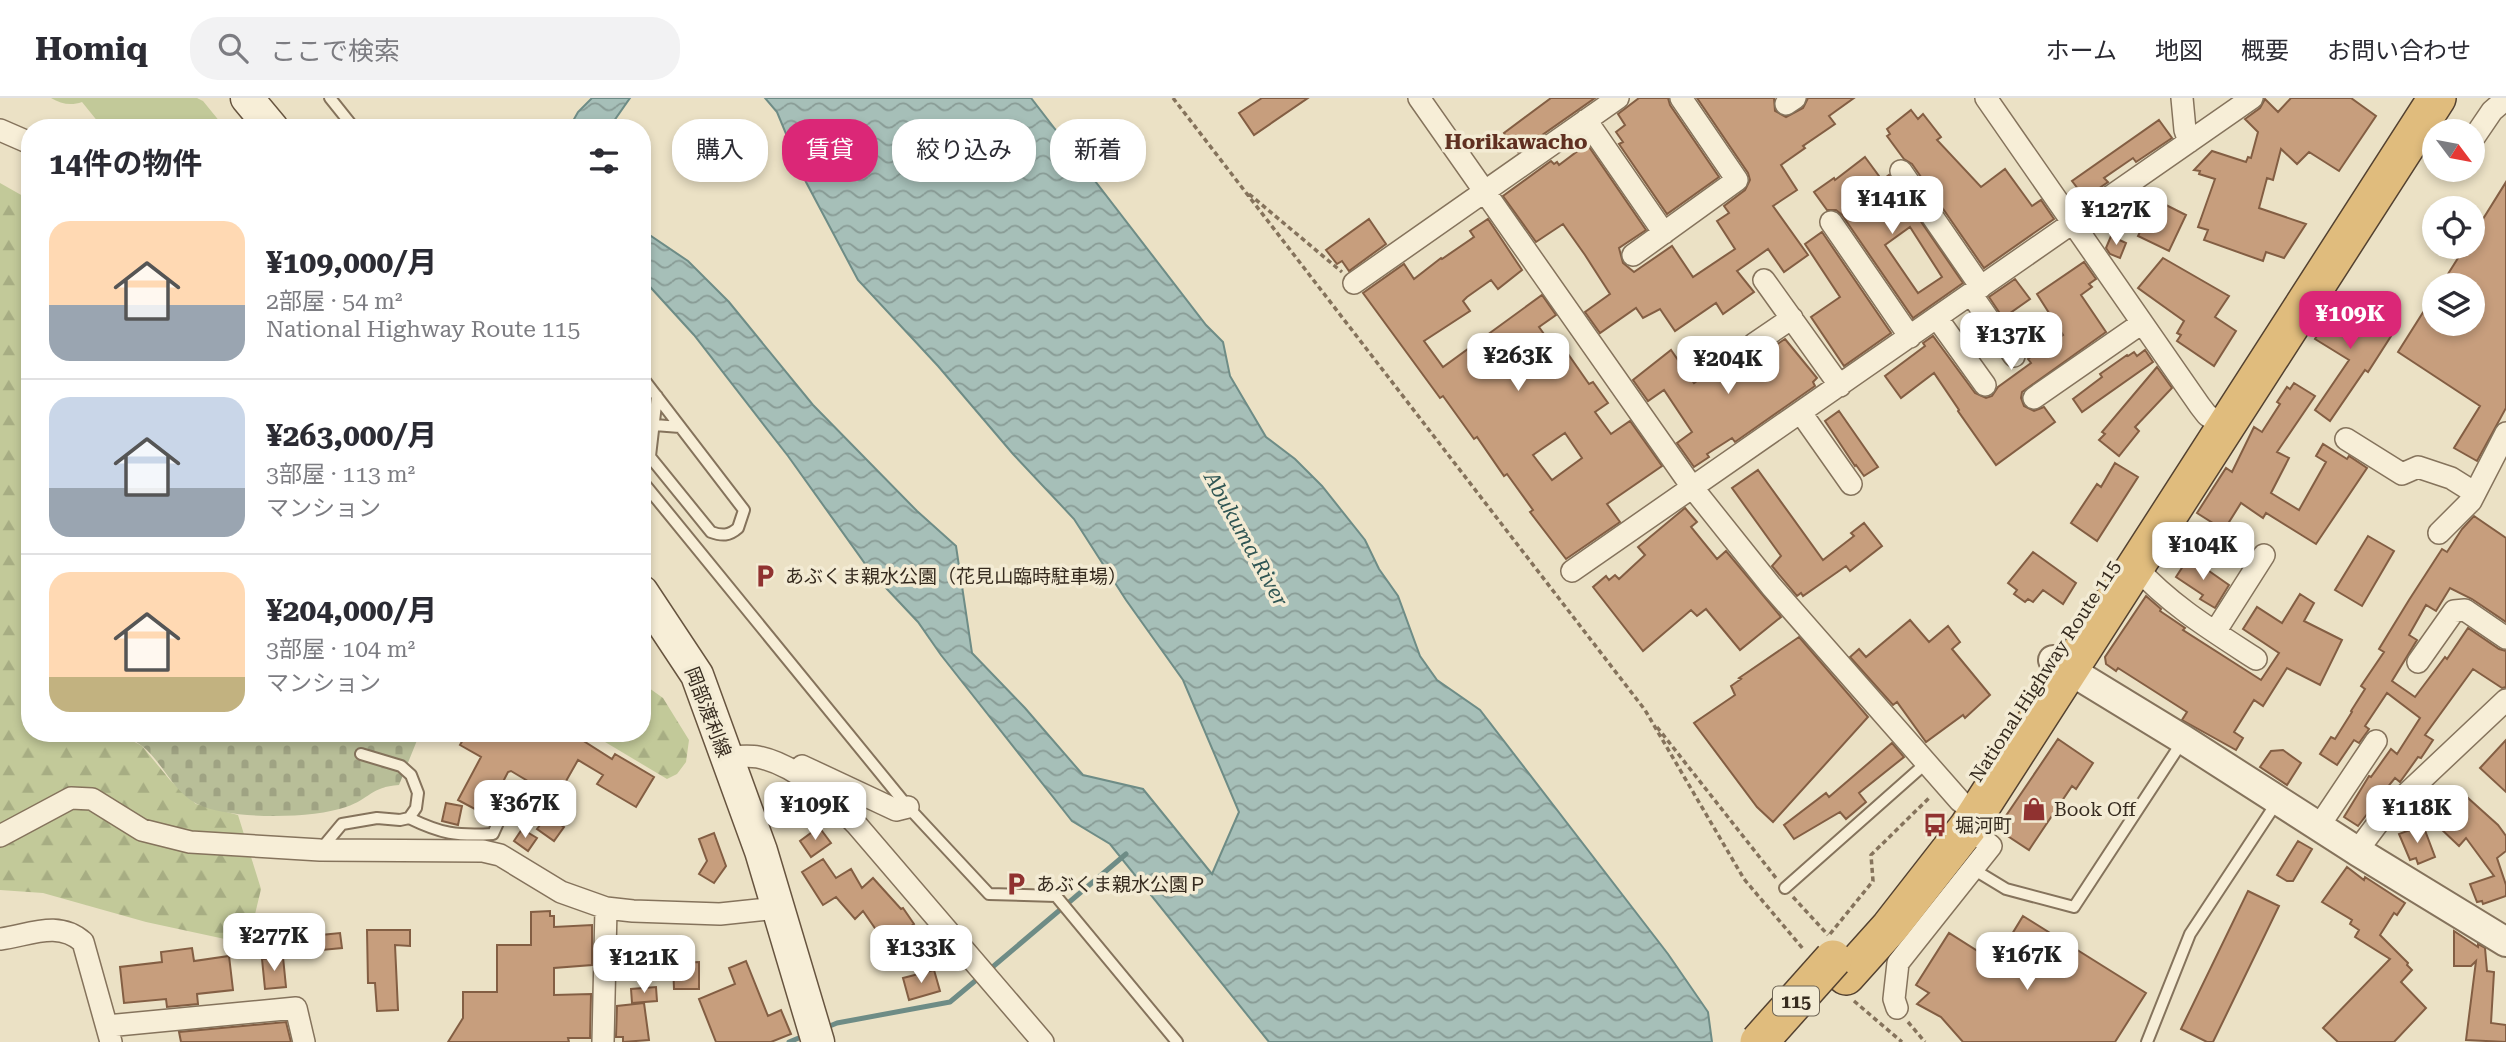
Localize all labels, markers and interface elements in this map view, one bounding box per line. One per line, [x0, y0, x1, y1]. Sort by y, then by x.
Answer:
search box [190, 17, 680, 80]
text: Homiq [35, 29, 148, 68]
icon: search [214, 29, 252, 67]
text: ここで検索 [270, 36, 400, 66]
text: ホーム [2046, 37, 2117, 65]
text: 地図 [2155, 37, 2203, 65]
text: 概要 [2241, 37, 2289, 65]
text: お問い合わせ [2327, 37, 2471, 65]
chip: 購入 [672, 119, 768, 182]
chip: 賃貸 [782, 119, 878, 182]
chip: 絞り込み [892, 119, 1036, 182]
chip: 新着 [1050, 119, 1146, 182]
north arrow [2422, 119, 2485, 182]
map controls [2422, 119, 2485, 336]
district label: Horikawacho [1445, 130, 1588, 154]
icon: filters [585, 142, 623, 180]
text: 14件の物件 [49, 146, 203, 181]
pin: ¥141K [1843, 176, 1941, 236]
text: ¥141K [1857, 185, 1927, 212]
pin: ¥127K [2067, 188, 2165, 247]
text: ¥127K [2081, 196, 2151, 223]
button: locate [2422, 196, 2485, 259]
text: ¥109,000/月 [266, 245, 437, 280]
icon: home [105, 249, 189, 333]
button: layers [2422, 273, 2485, 336]
text: 2部屋 · 54 m² [266, 288, 402, 315]
pin: ¥109K [2301, 292, 2399, 351]
text: ¥109K [2315, 300, 2385, 327]
pin: ¥137K [1962, 313, 2060, 372]
text: National Highway Route 115 [266, 316, 580, 343]
text: ¥137K [1976, 321, 2046, 348]
pin: ¥263K [1469, 334, 1567, 393]
pin: ¥204K [1679, 336, 1777, 396]
text: ¥263K [1483, 342, 1553, 369]
text: ¥204K [1693, 345, 1763, 372]
text: ¥263,000/月 [266, 418, 437, 453]
icon: home [105, 425, 189, 509]
text: 3部屋 · 113 m² [266, 461, 415, 488]
water label: Abukuma River [1198, 466, 1293, 611]
text: マンション [266, 495, 381, 522]
pin: ¥104K [2154, 522, 2252, 582]
text: ¥104K [2168, 531, 2238, 558]
street label: National Highway Route 115 [1965, 556, 2125, 786]
parking icon: あぶくま親水公園（花見山臨時駐車場） [751, 562, 779, 590]
place label: あぶくま親水公園（花見山臨時駐車場） [785, 565, 1127, 588]
text: ¥204,000/月 [266, 593, 437, 628]
icon: home [105, 600, 189, 684]
text: 3部屋 · 104 m² [266, 636, 415, 663]
street label: 岡部渡利線 [680, 664, 736, 760]
text: マンション [266, 670, 381, 697]
pin: ¥367K [476, 780, 574, 840]
pin: ¥109K [766, 782, 864, 842]
pin: ¥118K [2368, 786, 2466, 845]
text: ¥367K [490, 789, 560, 816]
text: ¥109K [780, 791, 850, 818]
text: ¥118K [2382, 794, 2452, 821]
shop icon: Book Off [2020, 795, 2048, 823]
place label: Book Off [2054, 798, 2137, 821]
bus stop icon: 堀河町 [1921, 811, 1949, 839]
place label: 堀河町 [1955, 814, 2012, 837]
parking icon: あぶくま親水公園Ｐ [1002, 870, 1030, 898]
place label: あぶくま親水公園Ｐ [1036, 873, 1207, 896]
pin: ¥277K [225, 914, 323, 973]
text: ¥277K [239, 922, 309, 949]
pin: ¥133K [872, 926, 970, 985]
pin: ¥167K [1978, 932, 2076, 992]
text: ¥133K [886, 934, 956, 961]
pin: ¥121K [595, 936, 693, 995]
text: ¥167K [1992, 941, 2062, 968]
text: ¥121K [609, 944, 679, 971]
road number: 115 [1773, 986, 1819, 1016]

